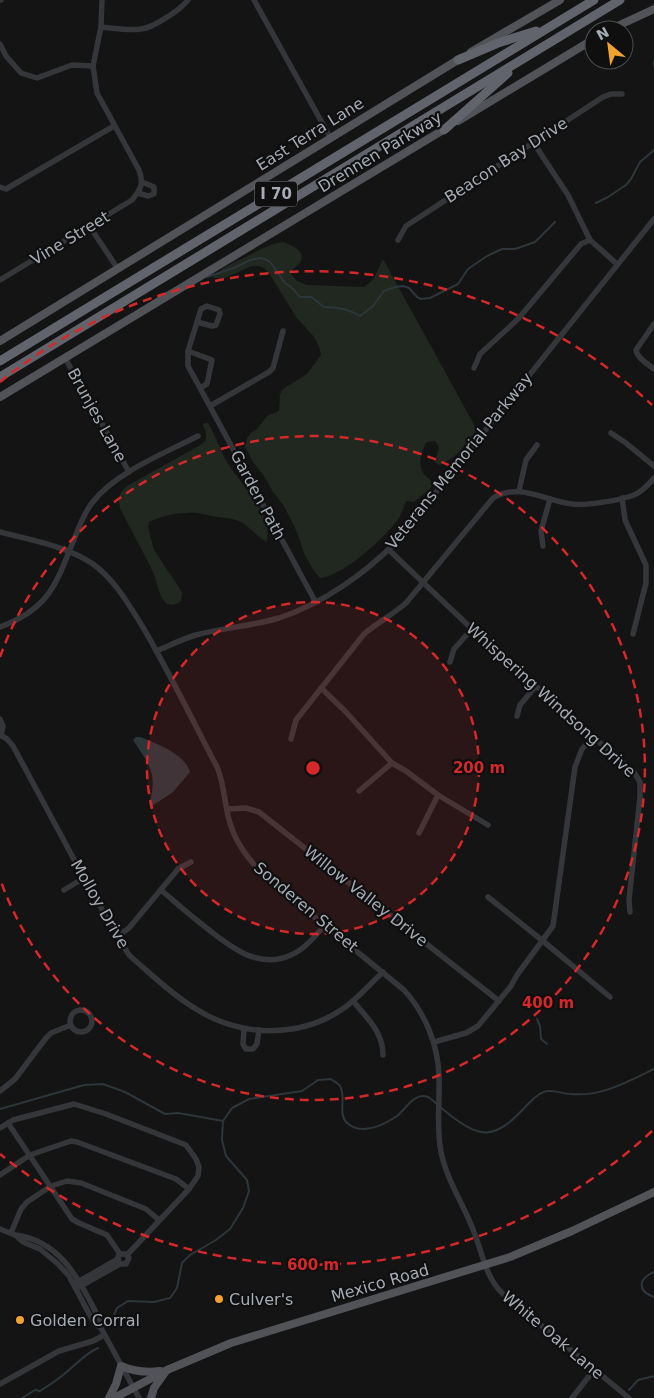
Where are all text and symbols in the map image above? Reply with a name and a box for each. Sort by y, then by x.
north arrow [584,20,634,70]
text: N [594,24,612,43]
street label: East Terra Lane [253,93,367,175]
street label: Drennen Parkway [315,108,445,196]
street label: Beacon Bay Drive [441,113,571,207]
road number: I 70 [255,182,297,206]
street label: Vine Street [27,207,113,269]
street label: Brunjes Lane [63,365,131,465]
street label: Veterans Memorial Parkway [382,369,536,553]
street label: Garden Path [226,447,290,543]
street label: Whispering Windsong Drive [462,619,640,781]
centre of rings [304,759,322,777]
text: 200 m [453,759,505,777]
street label: Willow Valley Drive [300,842,432,950]
street label: Molloy Drive [67,856,133,952]
street label: Sonderen Street [250,858,362,956]
text: 400 m [522,994,574,1012]
text: 600 m [287,1256,339,1274]
street label: Mexico Road [329,1260,431,1306]
street label: White Oak Lane [498,1287,608,1383]
place label: Culver's [229,1290,293,1309]
marker: Culver's [213,1293,225,1305]
place label: Golden Corral [30,1311,140,1330]
marker: Golden Corral [14,1314,26,1326]

